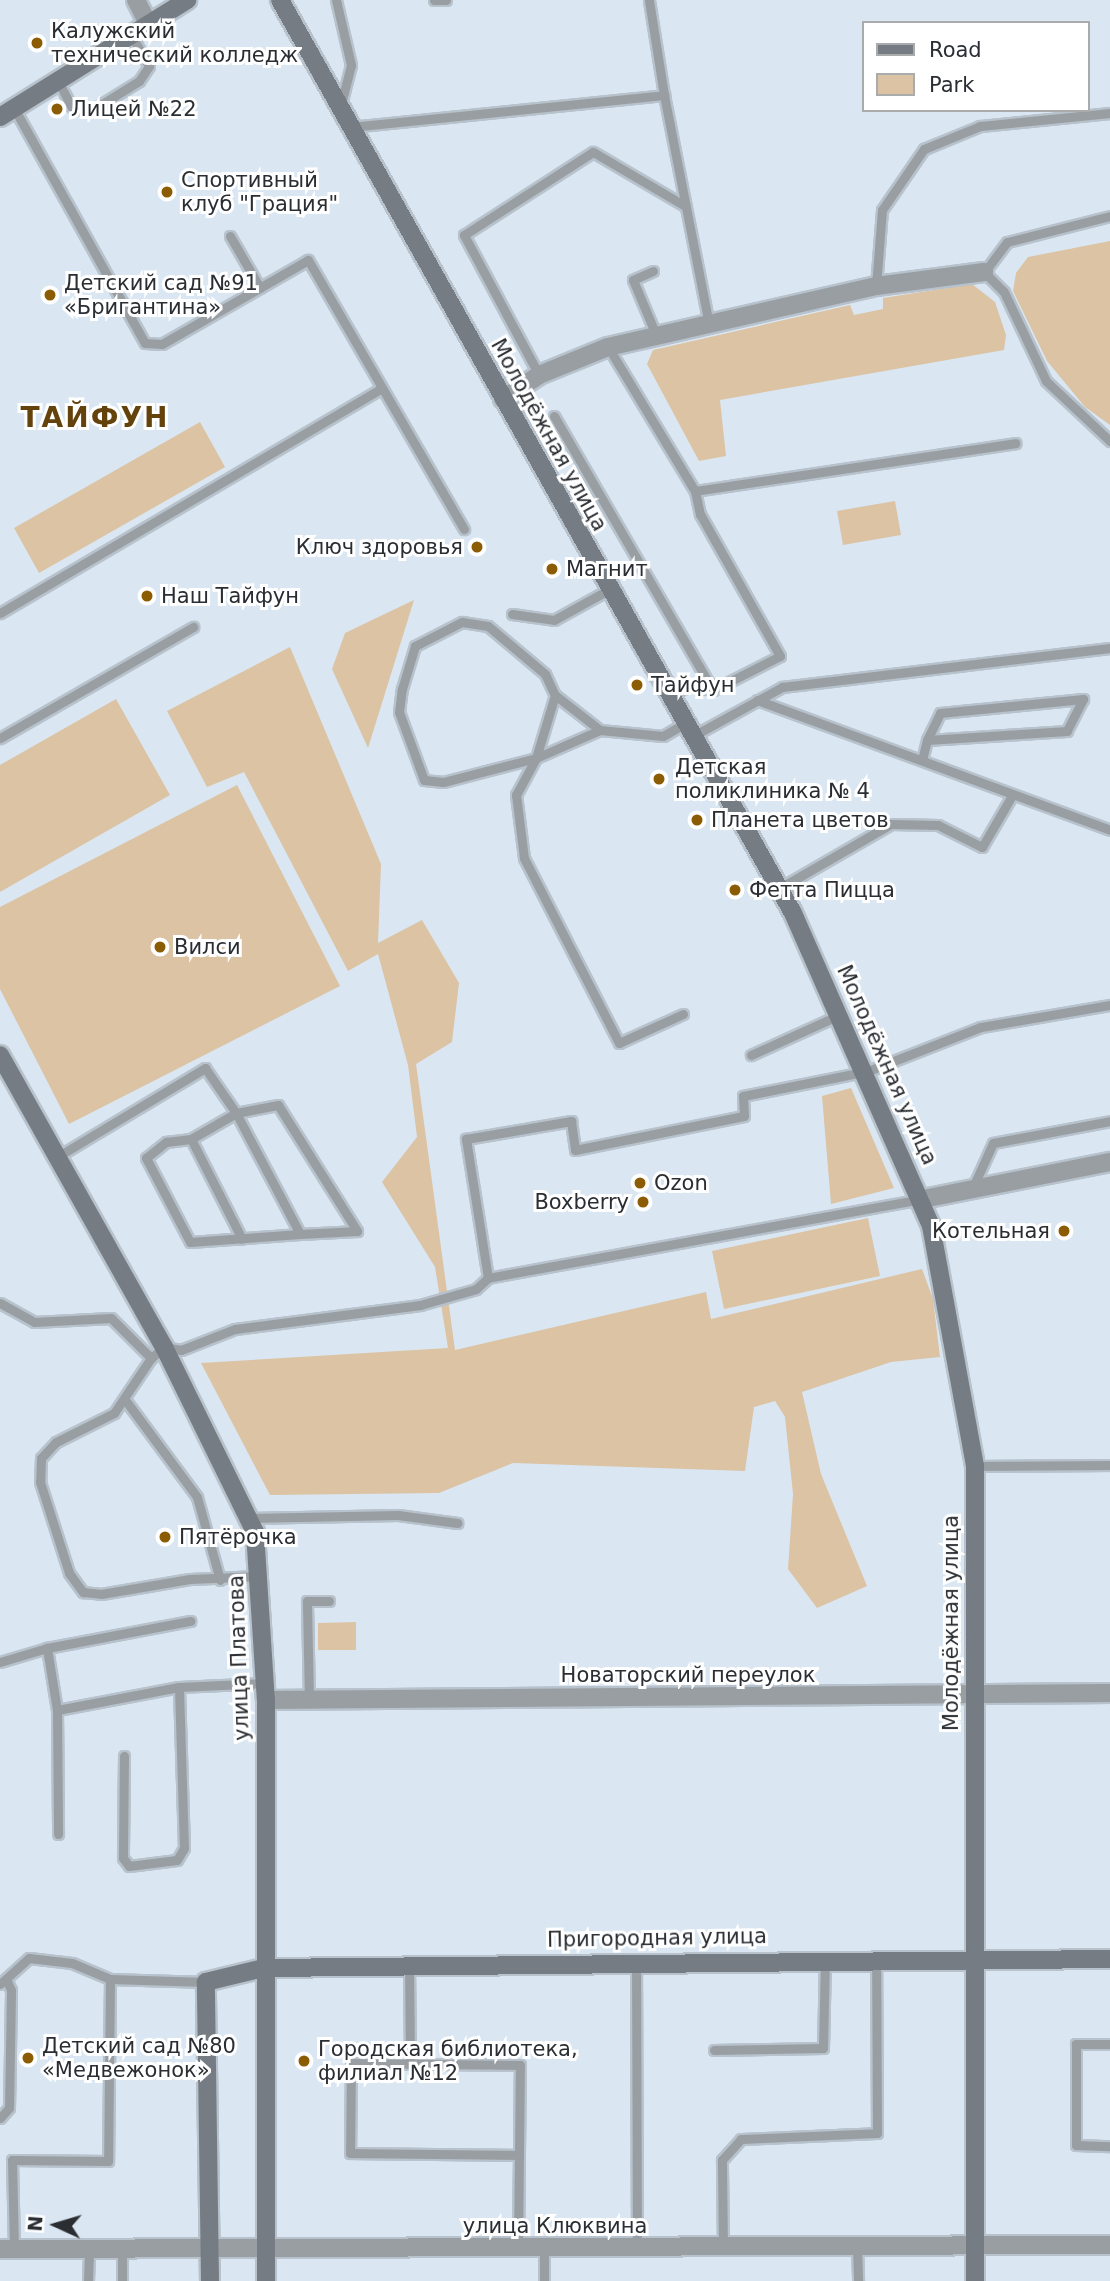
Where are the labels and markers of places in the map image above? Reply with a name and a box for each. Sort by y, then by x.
place label: Калужский технический колледж [51,18,298,68]
marker: Калужский технический колледж [29,35,45,51]
place label: Лицей №22 [71,96,197,122]
marker: Лицей №22 [49,101,65,117]
place label: Спортивный клуб "Грация" [181,167,338,217]
marker: Спортивный клуб "Грация" [159,184,175,200]
place label: Детский сад №91 «Бригантина» [64,270,258,320]
marker: Детский сад №91 «Бригантина» [42,287,58,303]
place label: Ключ здоровья [296,534,463,560]
marker: Ключ здоровья [469,539,485,555]
place label: Магнит [566,556,648,582]
marker: Магнит [544,561,560,577]
place label: Наш Тайфун [161,583,299,609]
marker: Наш Тайфун [139,588,155,604]
place label: Тайфун [651,672,734,698]
marker: Тайфун [629,677,645,693]
place label: Детская поликлиника № 4 [675,754,870,804]
marker: Детская поликлиника № 4 [649,769,669,789]
place label: Планета цветов [711,807,889,833]
marker: Планета цветов [689,812,705,828]
place label: Фетта Пицца [749,877,895,903]
marker: Фетта Пицца [727,882,743,898]
place label: Вилси [174,934,241,960]
marker: Вилси [152,939,168,955]
place label: Ozon [654,1170,708,1196]
marker: Ozon [632,1175,648,1191]
place label: Boxberry [534,1189,629,1215]
marker: Boxberry [635,1194,651,1210]
place label: Котельная [932,1218,1050,1244]
marker: Котельная [1056,1223,1072,1239]
place label: Пятёрочка [179,1524,297,1550]
marker: Пятёрочка [157,1529,173,1545]
place label: Детский сад №80 «Медвежонок» [42,2033,236,2083]
place label: Городская библиотека, филиал №12 [318,2036,578,2086]
marker: Детский сад №80 «Медвежонок» [20,2050,36,2066]
marker: Городская библиотека, филиал №12 [296,2053,312,2069]

